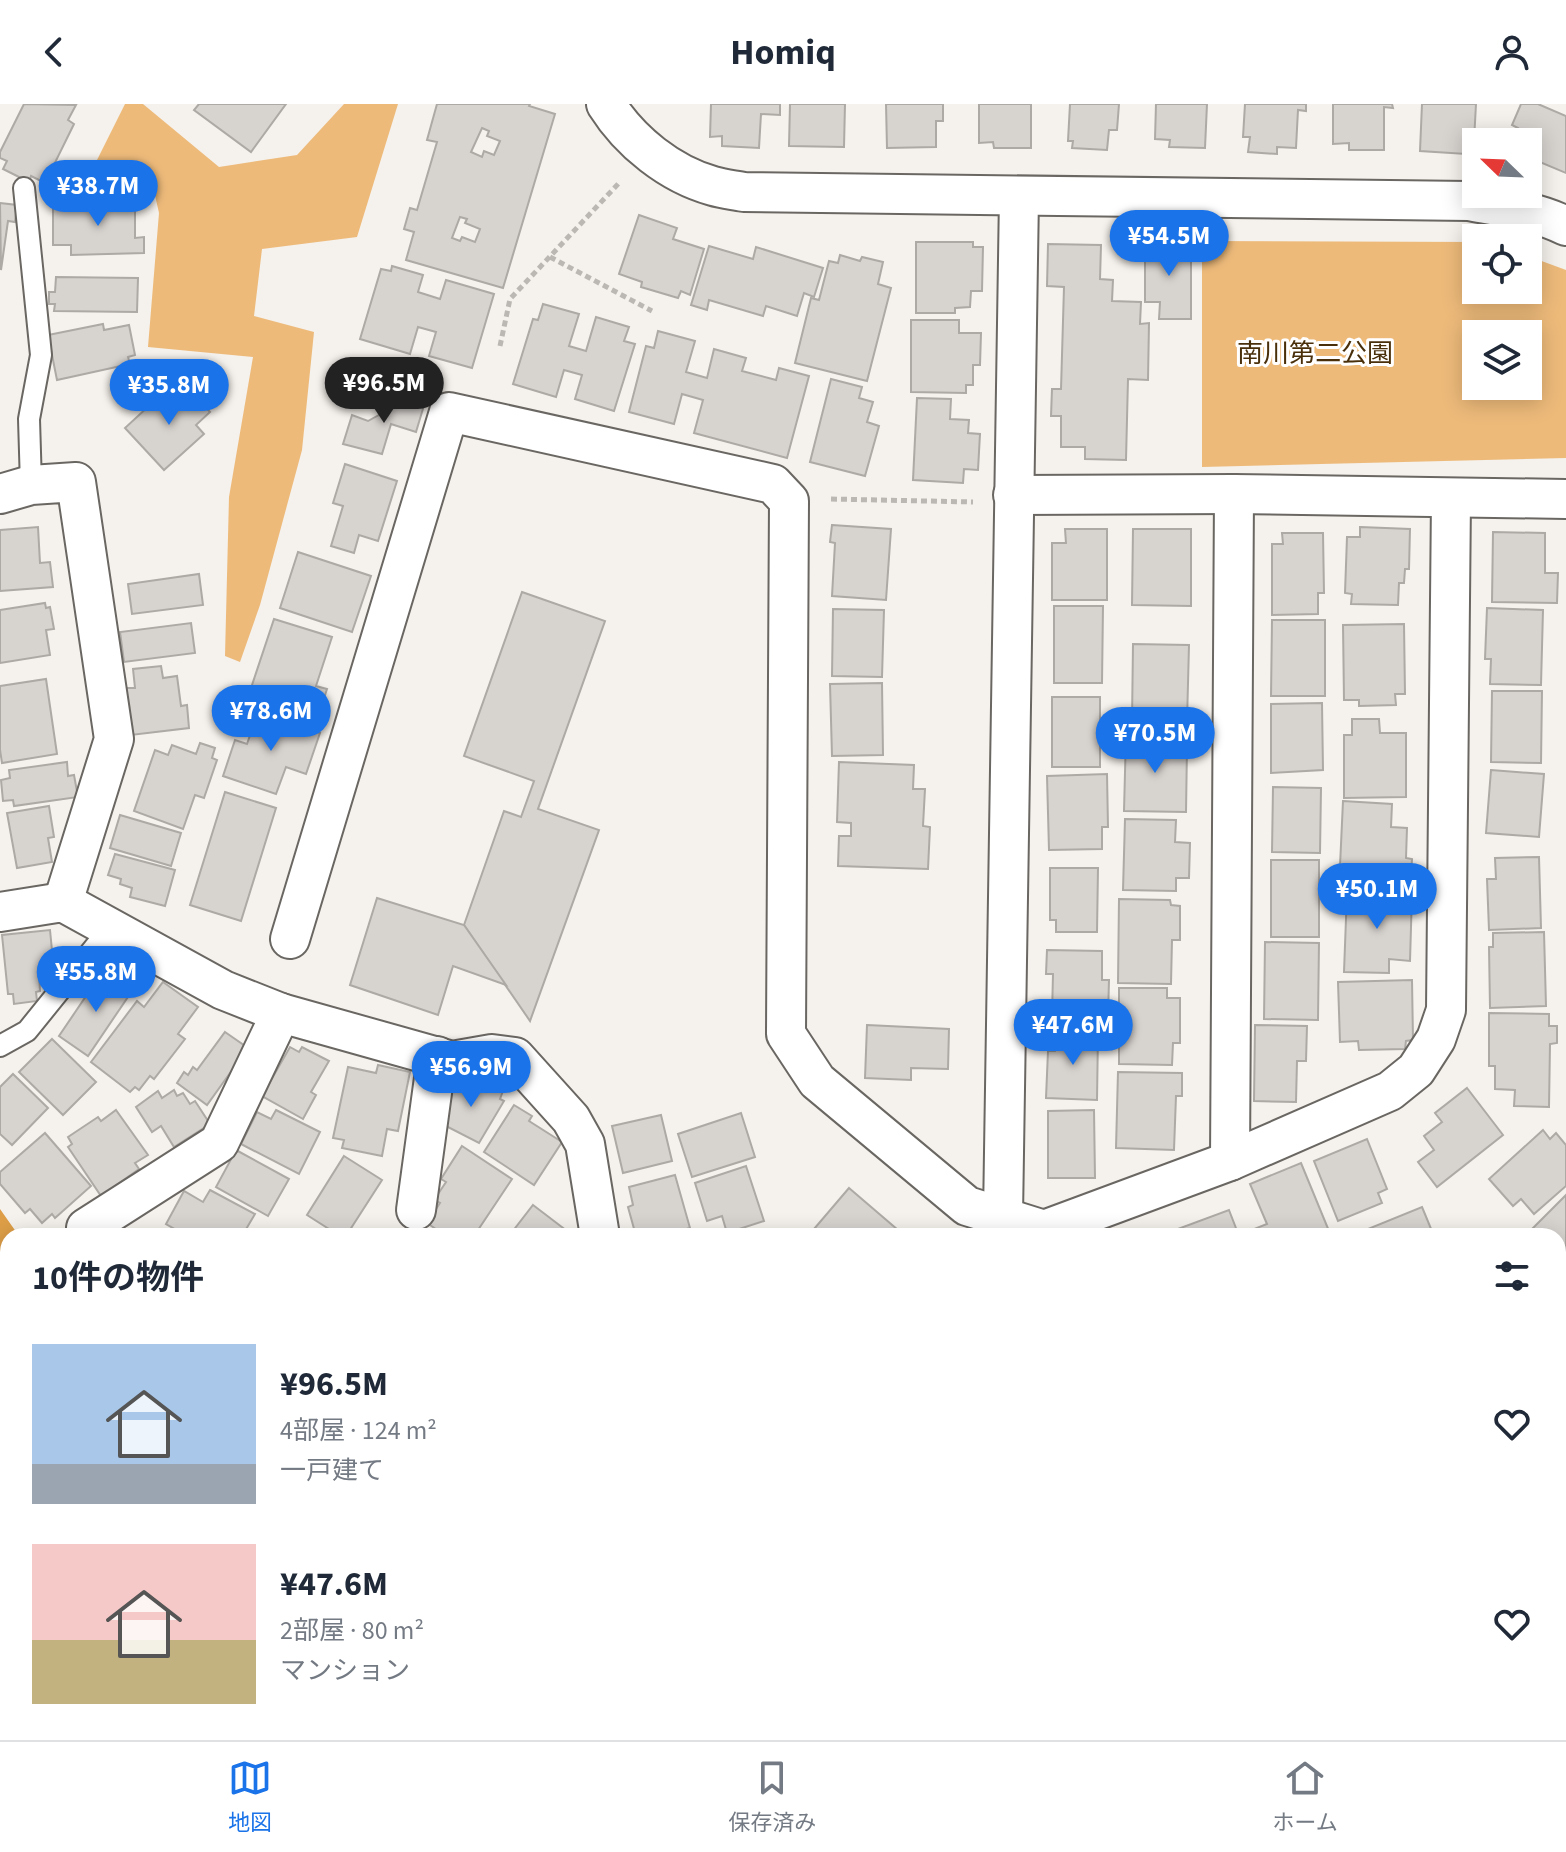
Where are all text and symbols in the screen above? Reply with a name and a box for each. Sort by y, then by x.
text: Homiq [730,27,836,78]
icon: back [32,30,76,74]
icon: person [1490,30,1534,74]
north arrow [1462,128,1542,208]
map controls [1462,128,1542,400]
pin: ¥38.7M [33,160,163,228]
text: ¥38.7M [57,167,139,204]
pin: ¥54.5M [1104,210,1234,278]
text: ¥54.5M [1128,217,1210,254]
button: locate [1462,224,1542,304]
button: layers [1462,320,1542,400]
park label: 南川第二公園 [1237,335,1393,372]
pin: ¥96.5M [319,357,449,425]
pin: ¥35.8M [104,359,234,427]
text: ¥96.5M [343,364,425,401]
text: ¥35.8M [128,366,210,403]
pin: ¥78.6M [206,685,336,753]
text: ¥78.6M [230,692,312,729]
pin: ¥70.5M [1090,707,1220,775]
text: ¥70.5M [1114,714,1196,751]
pin: ¥50.1M [1312,863,1442,931]
text: ¥50.1M [1336,870,1418,907]
pin: ¥55.8M [31,946,161,1014]
text: ¥55.8M [55,953,137,990]
pin: ¥47.6M [1008,999,1138,1067]
text: ¥47.6M [1032,1006,1114,1043]
pin: ¥56.9M [406,1041,536,1109]
text: ¥56.9M [430,1048,512,1085]
text: 10件の物件 [32,1254,204,1303]
icon: filters [1490,1254,1534,1298]
text: ¥96.5M [280,1360,388,1409]
icon: home [96,1376,192,1472]
icon: heart [1490,1402,1534,1446]
text: 4部屋 · 124 m² [280,1412,437,1449]
text: 一戸建て [280,1452,384,1489]
text: ¥47.6M [280,1560,388,1609]
icon: home [96,1576,192,1672]
icon: heart [1490,1602,1534,1646]
text: 2部屋 · 80 m² [280,1612,424,1649]
text: マンション [280,1652,410,1689]
tab: 地図 [228,1756,272,1839]
tab: 保存済み [728,1756,816,1839]
tab: ホーム [1273,1756,1338,1839]

